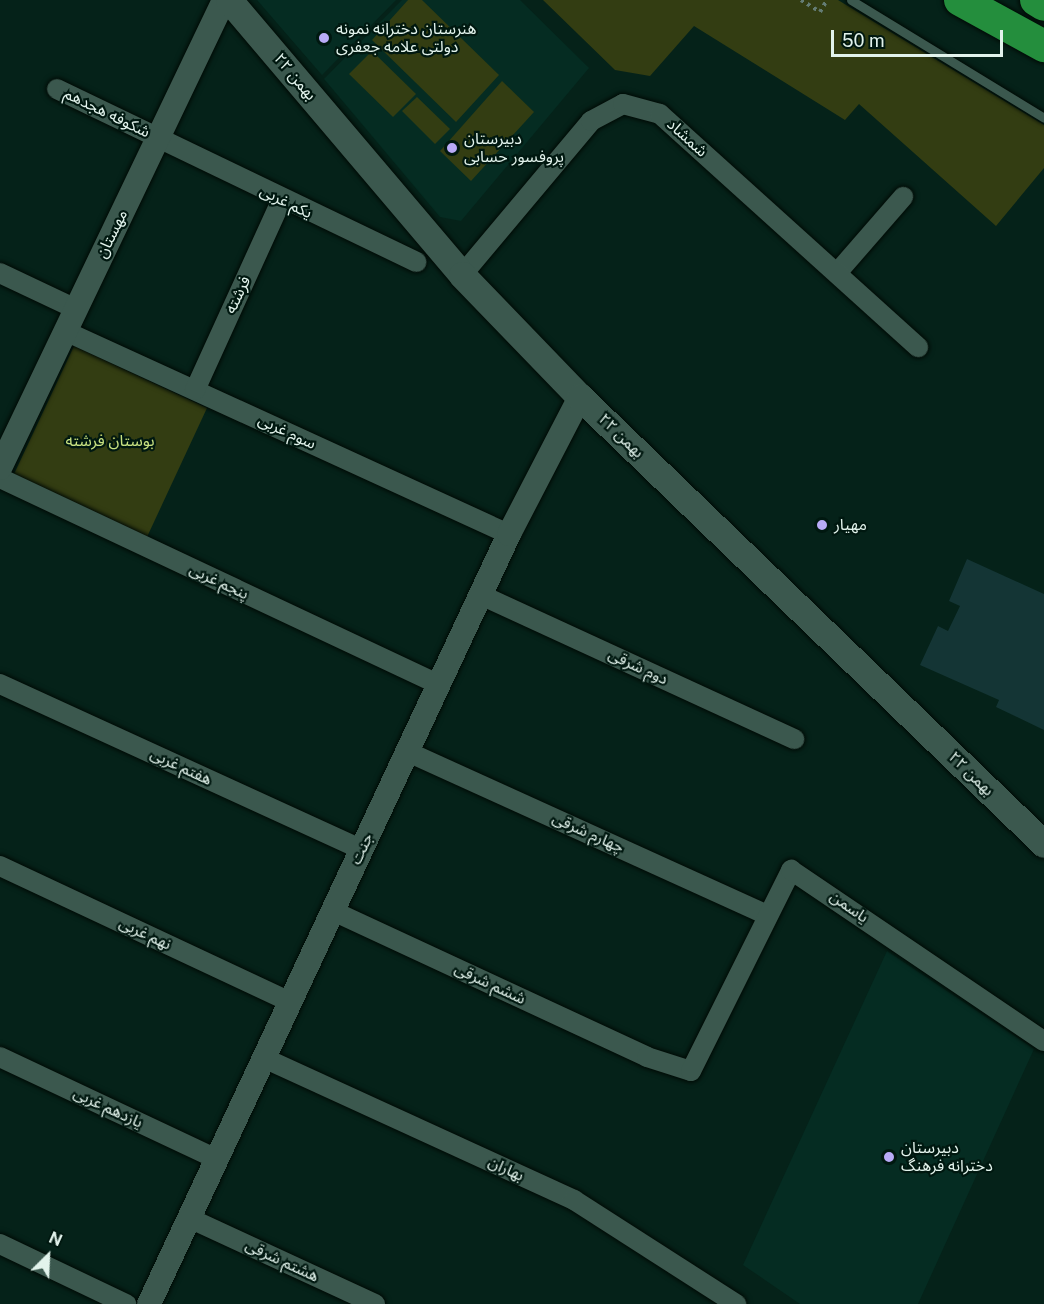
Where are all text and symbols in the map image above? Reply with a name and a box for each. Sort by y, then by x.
scale bar [834,18,1006,56]
place label: هنرستان دخترانه نمونه دولتی علامه جعفری [336,19,476,57]
text: 50 m [842,30,885,51]
marker: هنرستان دخترانه نمونه دولتی علامه جعفری [317,31,331,45]
street label: ۲۲ بهمن [270,50,320,104]
street label: شکوفه هجدهم [61,84,153,142]
street label: شمشاد [663,115,711,161]
place label: دبیرستان پروفسور حسابی [464,129,564,167]
marker: دبیرستان پروفسور حسابی [445,141,459,155]
street label: یکم غربی [257,181,315,223]
street label: مهستان [92,207,132,261]
street label: فرشته [221,273,255,317]
street label: سوم غربی [255,410,319,454]
street label: ۲۲ بهمن [594,410,648,462]
park label: بوستان فرشته [65,431,155,451]
place label: مهیار [834,515,867,535]
marker: مهیار [815,518,829,532]
street label: پنجم غربی [186,560,252,604]
street label: دوم شرقی [605,645,671,689]
street label: هفتم غربی [147,744,215,790]
street label: ۲۲ بهمن [944,748,998,800]
street label: چهارم شرقی [549,809,627,857]
street label: جنت [346,830,378,868]
street label: یاسمن [826,887,872,927]
street label: نهم غربی [116,914,174,954]
street label: ششم شرقی [451,959,529,1009]
street label: یازدهم غربی [70,1084,146,1132]
place label: دبیرستان دخترانه فرهنگ [901,1138,993,1176]
marker: دبیرستان دخترانه فرهنگ [882,1150,896,1164]
street label: بهاران [485,1152,527,1186]
north arrow [18,1226,78,1286]
text: N [46,1228,65,1250]
street label: هشتم شرقی [242,1236,322,1286]

